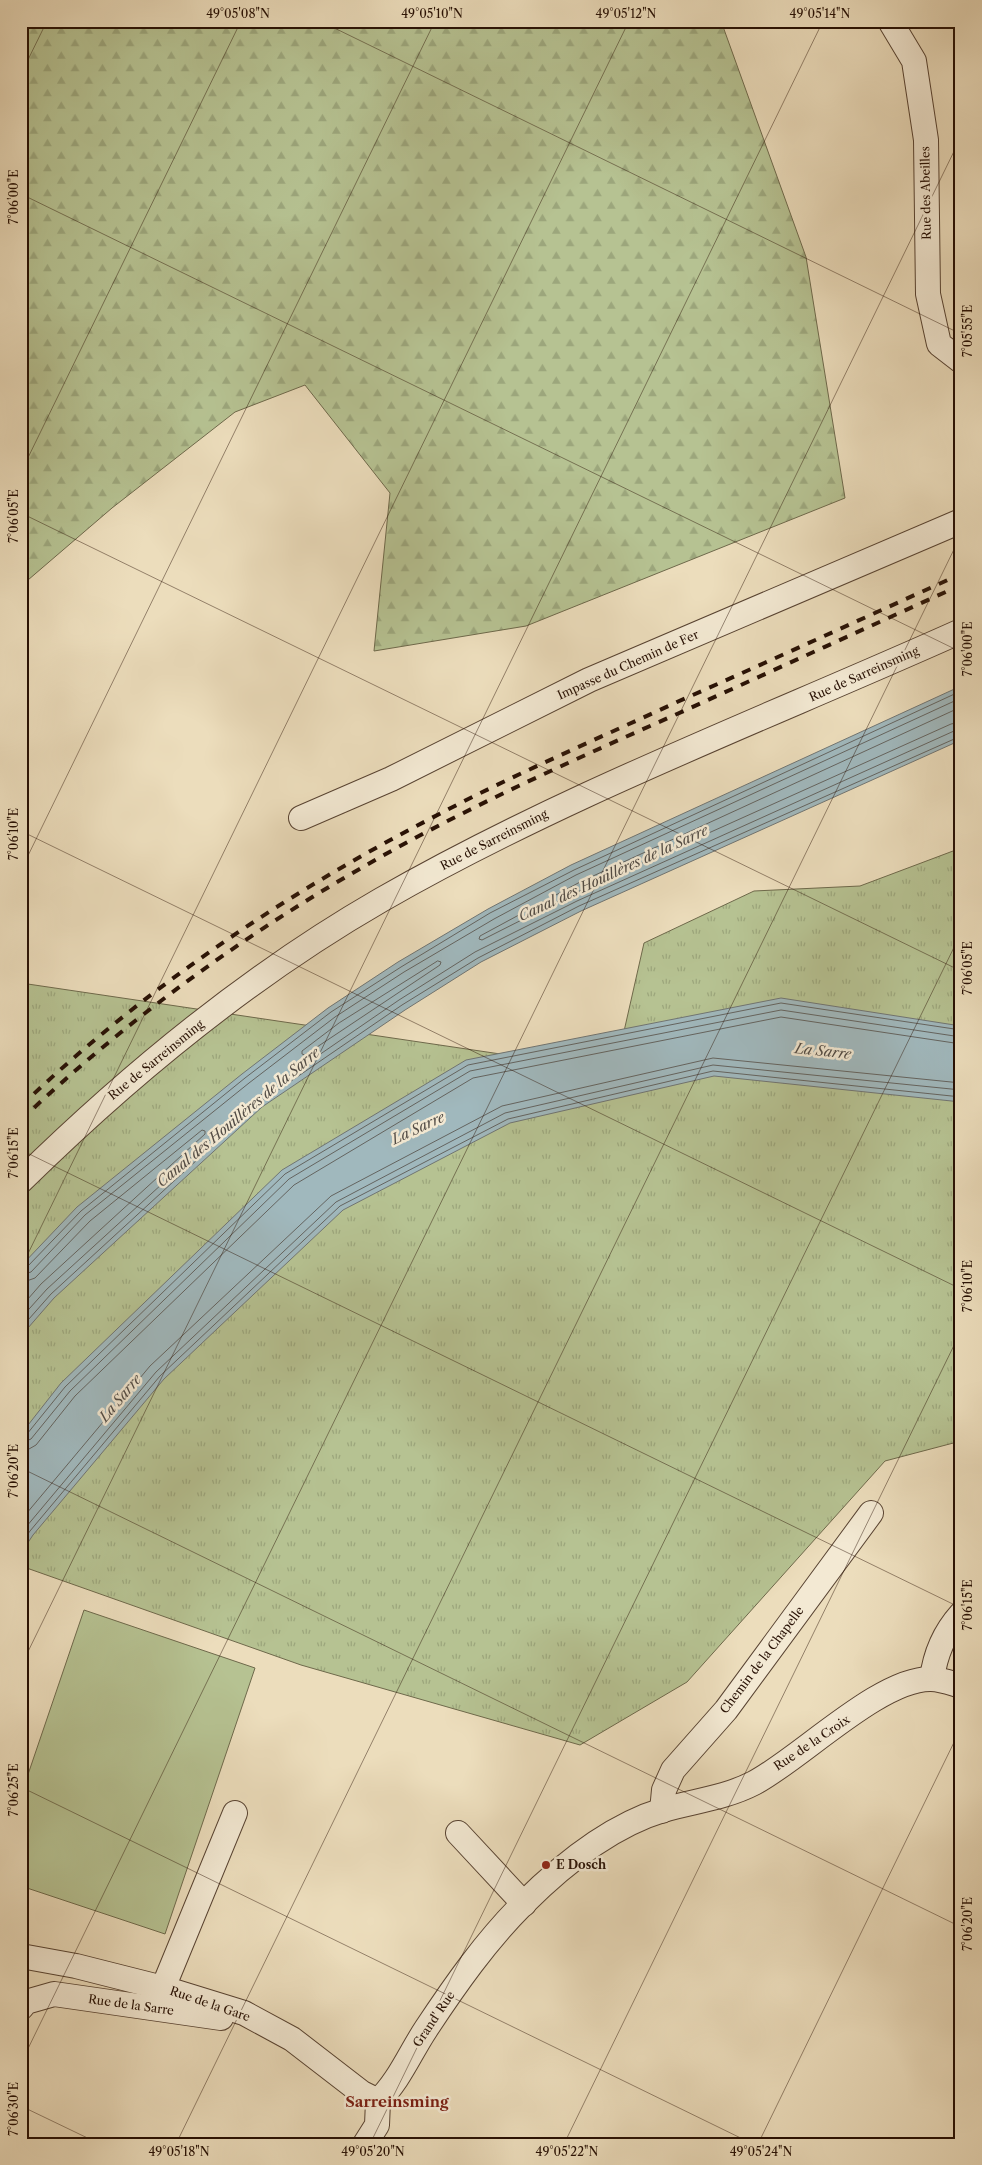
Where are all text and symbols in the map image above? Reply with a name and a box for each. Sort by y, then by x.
text: 49°05'08"N [206,6,270,21]
text: 49°05'10"N [401,6,463,21]
text: 49°05'12"N [596,6,657,21]
text: 49°05'14"N [790,6,851,21]
street label: Rue des Abeilles [917,146,934,240]
text: 7°06'00"E [6,170,21,224]
text: 7°05'55"E [960,305,975,357]
text: 7°06'05"E [6,489,21,543]
text: 7°06'00"E [960,622,975,676]
street label: Impasse du Chemin de Fer [555,627,701,703]
street label: Rue de Sarreinsming [807,642,922,704]
street label: Rue de Sarreinsming [438,806,551,873]
text: 7°06'10"E [6,808,21,860]
water label: Canal des Houillères de la Sarre [515,821,712,925]
text: 7°06'05"E [960,941,975,995]
street label: Rue de Sarreinsming [105,1016,207,1103]
water label: La Sarre [793,1039,853,1063]
water label: Canal des Houillères de la Sarre [153,1043,324,1190]
water label: La Sarre [388,1107,449,1149]
text: 7°06'15"E [6,1127,21,1179]
text: 7°06'10"E [960,1260,975,1312]
water label: La Sarre [94,1370,146,1426]
text: 7°06'20"E [6,1444,21,1498]
text: 7°06'15"E [960,1579,975,1631]
street label: Chemin de la Chapelle [716,1603,807,1716]
street label: Rue de la Croix [771,1712,853,1774]
text: 7°06'25"E [6,1763,21,1817]
place label: E Dosch [556,1857,607,1872]
marker: E Dosch [540,1859,552,1871]
text: 7°06'20"E [960,1897,975,1951]
street label: Rue de la Gare [168,1983,253,2024]
street label: Grand' Rue [409,1988,458,2050]
street label: Rue de la Sarre [87,1991,175,2018]
text: 7°06'30"E [6,2082,21,2136]
district label: Sarreinsming [345,2092,449,2111]
text: 49°05'18"N [148,2144,210,2159]
text: 49°05'20"N [341,2144,405,2159]
text: 49°05'22"N [536,2144,598,2159]
text: 49°05'24"N [730,2144,792,2159]

